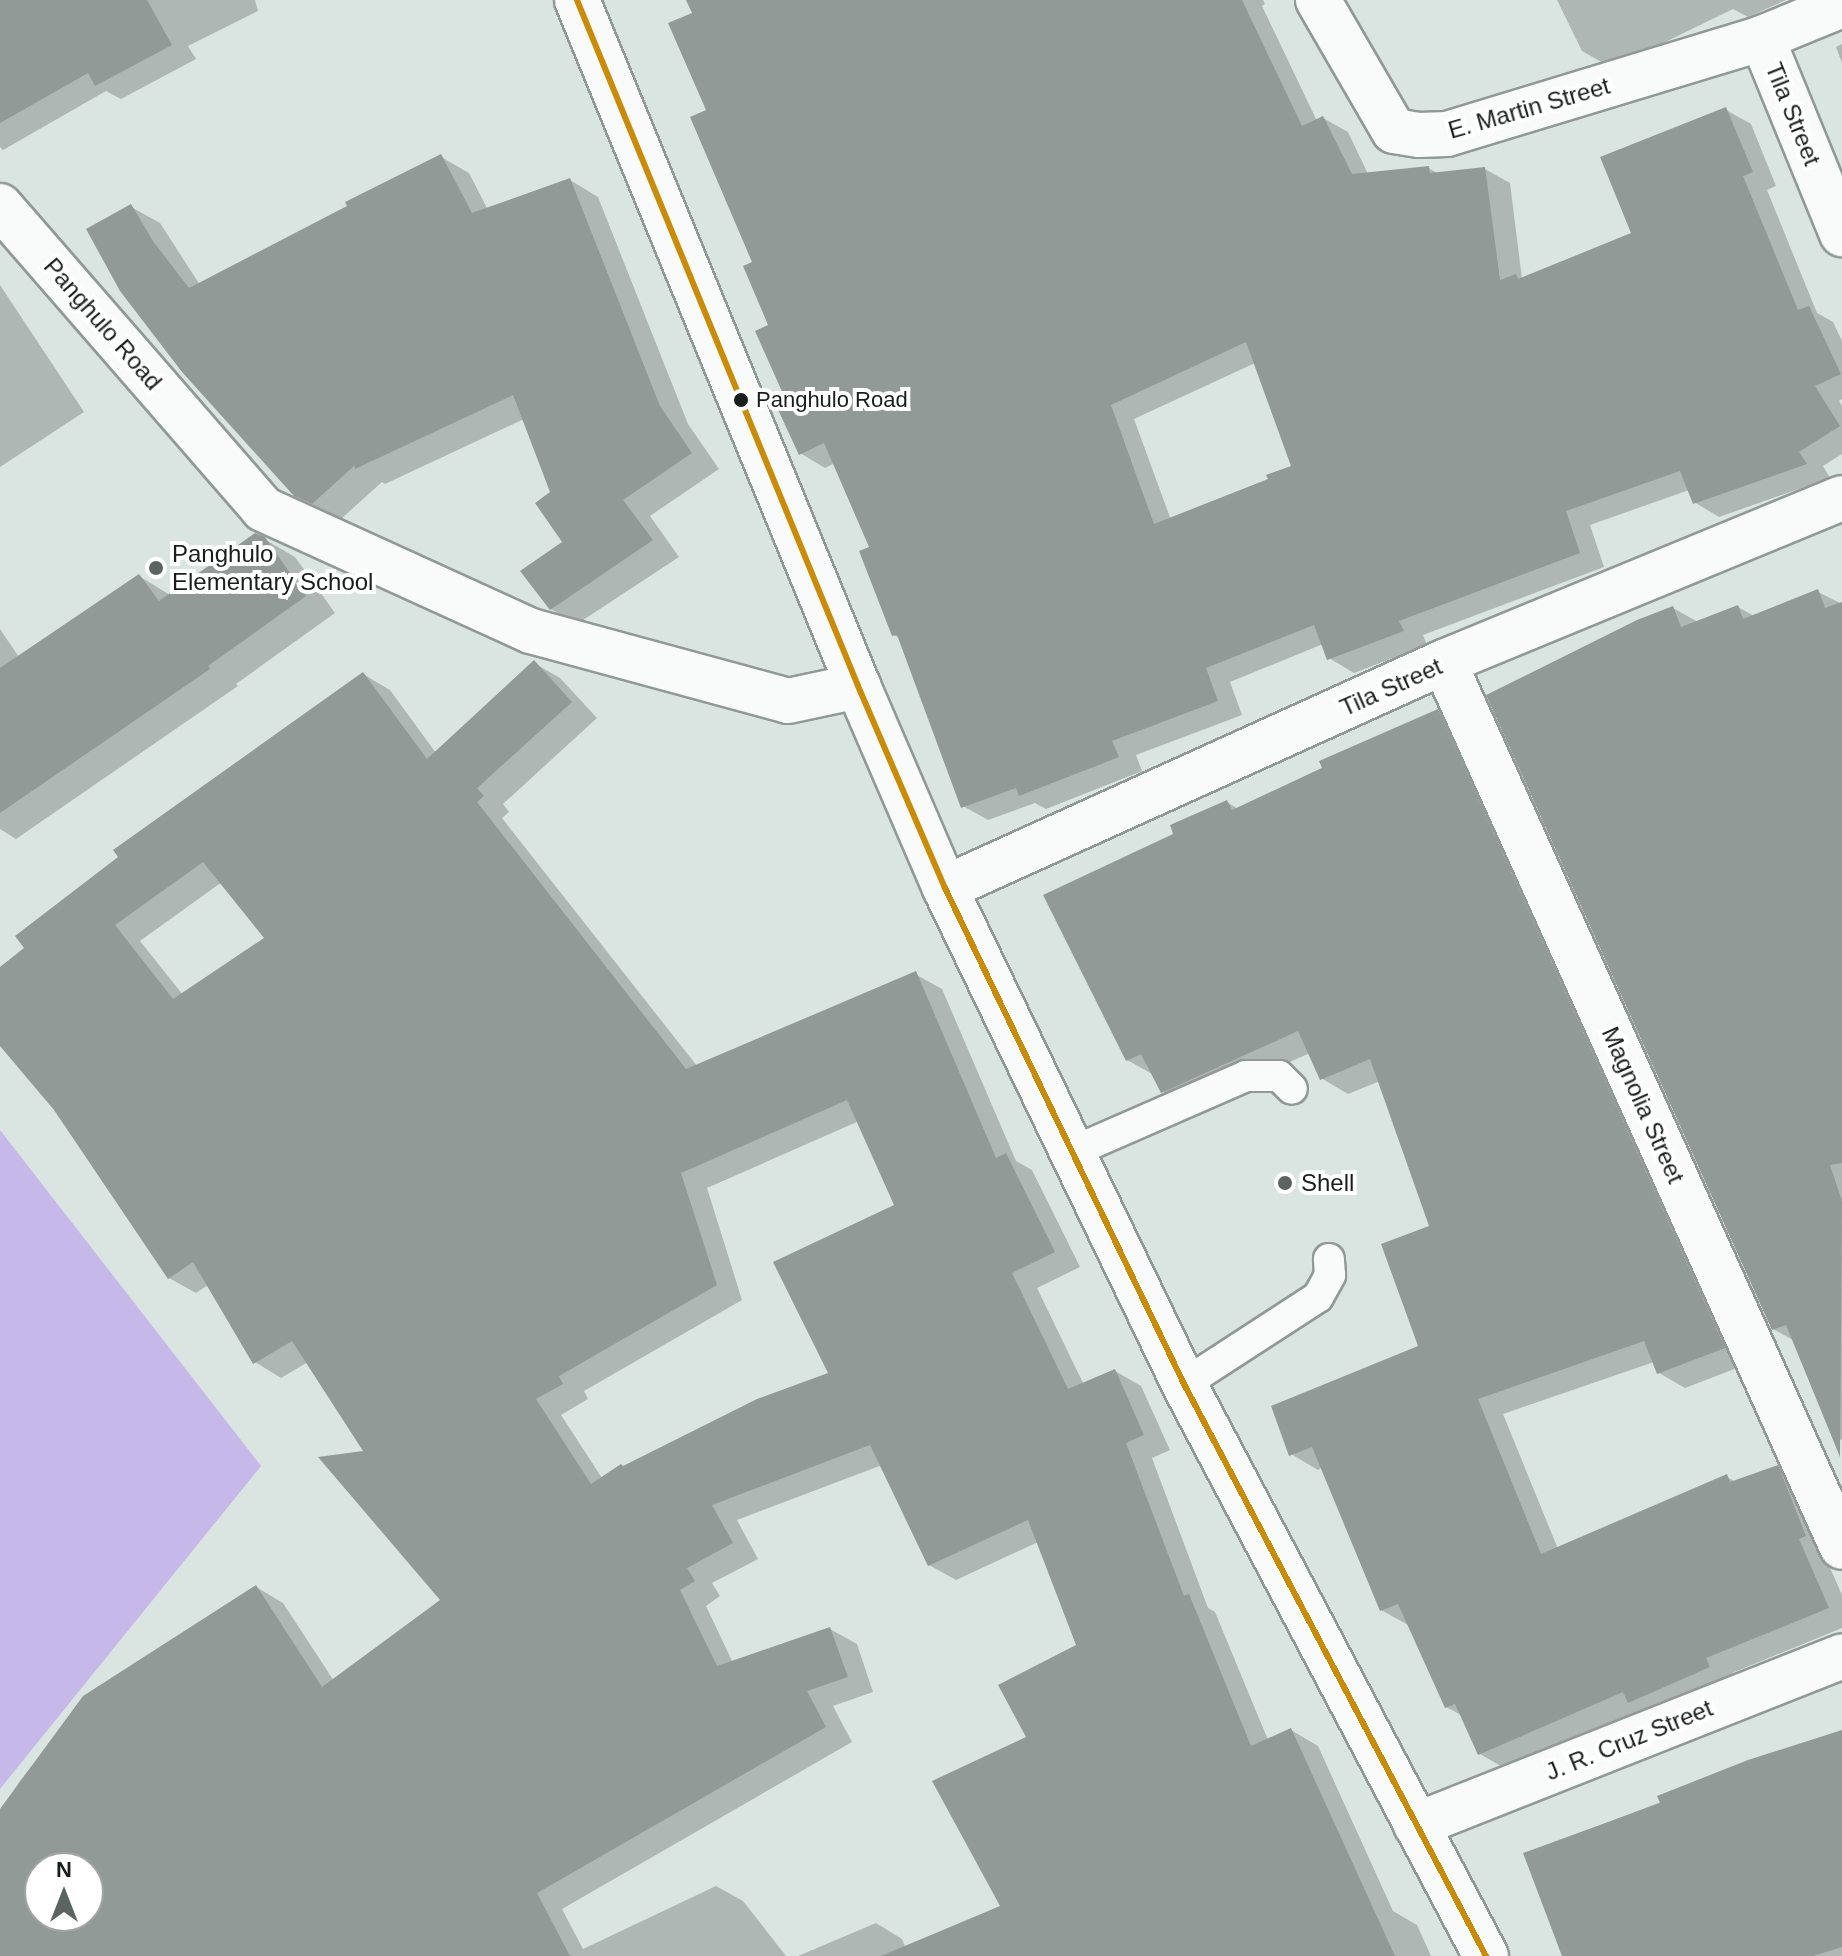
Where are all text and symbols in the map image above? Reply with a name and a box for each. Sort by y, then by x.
street label: Tila Street [1759,58,1827,170]
street label: E. Martin Street [1445,71,1613,145]
street label: Panghulo Road [38,252,168,396]
place label: Panghulo Road [756,387,908,413]
marker: Panghulo Road [733,392,749,408]
place label: Panghulo Elementary School [172,540,373,596]
marker: Panghulo Elementary School [147,559,165,577]
street label: Tila Street [1336,652,1446,722]
street label: Magnolia Street [1596,1022,1690,1188]
place label: Shell [1301,1169,1354,1197]
marker: Shell [1276,1174,1294,1192]
street label: J. R. Cruz Street [1541,1693,1717,1787]
north arrow [24,1852,104,1932]
text: N [56,1857,72,1882]

